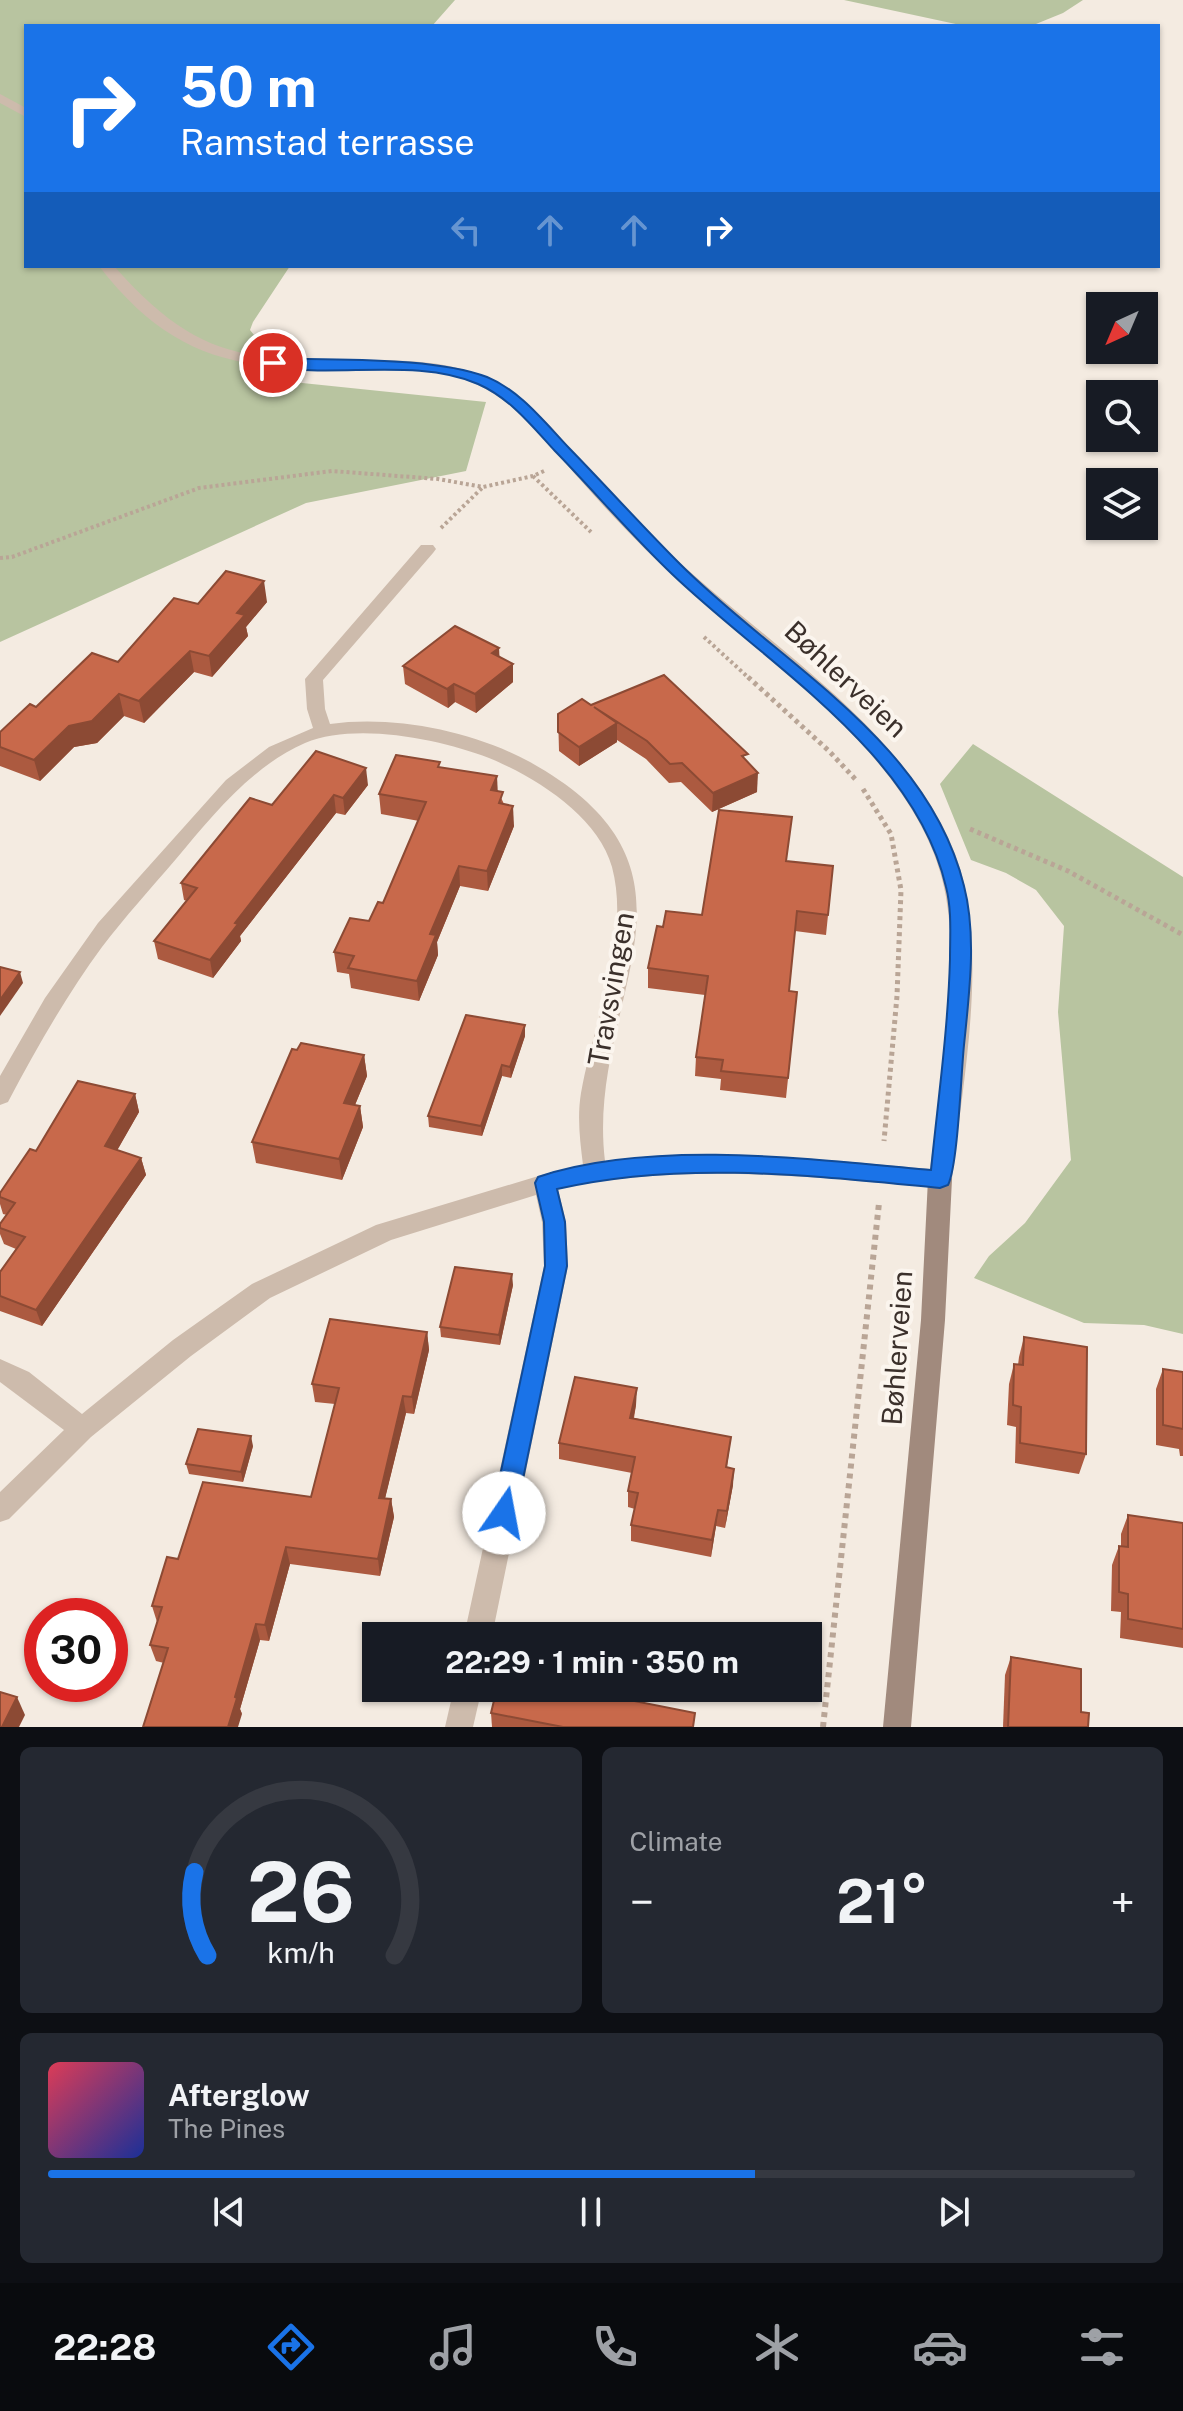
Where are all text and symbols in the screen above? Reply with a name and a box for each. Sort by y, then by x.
text: 50 m [180,54,317,120]
icon: right [48,56,152,160]
text: Ramstad terrasse [180,121,475,163]
icon: left [444,208,488,252]
icon: ahead [528,208,572,252]
icon: ahead [612,208,656,252]
icon: right [696,208,740,252]
north arrow [1086,292,1158,364]
map controls [1086,292,1158,540]
pin [239,329,307,397]
icon: arrive [251,341,295,385]
button: search [1086,380,1158,452]
button: layers [1086,468,1158,540]
street label: Bøhlerveien [778,614,914,744]
street label: Travsvingen [581,909,640,1068]
street label: Bøhlerveien [875,1269,918,1426]
position arrow [462,1471,546,1555]
speed limit sign: 30 [24,1598,128,1702]
text: 22:29 · 1 min · 350 m [445,1644,739,1680]
text: Climate [630,1826,723,1857]
text: 26 [247,1843,355,1941]
text: 21° [836,1866,928,1937]
text: − [630,1876,654,1928]
text: + [1111,1876,1135,1928]
text: km/h [267,1936,334,1969]
text: Afterglow [168,2077,310,2113]
text: The Pines [168,2113,285,2144]
icon: previous [207,2190,251,2234]
icon: pause [569,2190,613,2234]
icon: next [932,2190,976,2234]
icon: directions [263,2319,319,2375]
icon: music [425,2319,481,2375]
icon: phone [587,2319,643,2375]
icon: climate [749,2319,805,2375]
icon: car [912,2319,968,2375]
icon: filters [1074,2319,1130,2375]
text: 22:28 [53,2326,156,2368]

